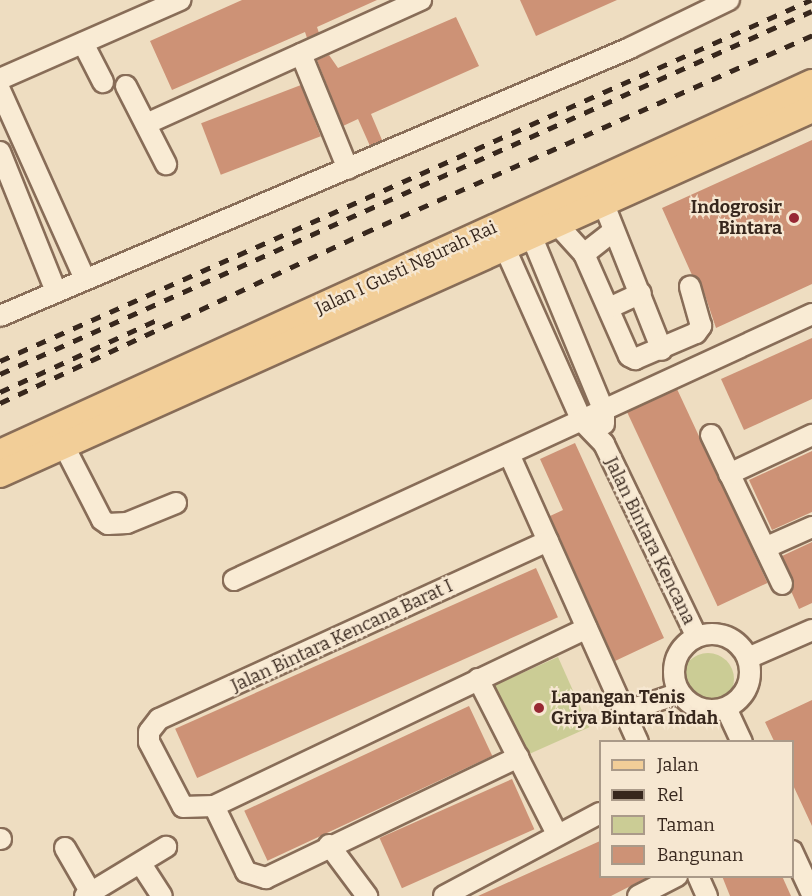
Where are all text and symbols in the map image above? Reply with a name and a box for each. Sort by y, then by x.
place label: Indogrosir Bintara [691,197,782,240]
marker: Indogrosir Bintara [787,211,801,225]
street label: Jalan I Gusti Ngurah Rai [312,217,500,319]
street label: Jalan Bintara Kencana [600,454,700,628]
street label: Jalan Bintara Kencana Barat I [228,575,456,697]
place label: Lapangan Tenis Griya Bintara Indah [551,687,718,730]
marker: Lapangan Tenis Griya Bintara Indah [532,701,546,715]
legend [599,740,794,878]
text: Jalan [657,754,699,776]
text: Rel [657,784,683,806]
text: Taman [657,814,715,836]
text: Bangunan [657,844,743,866]

